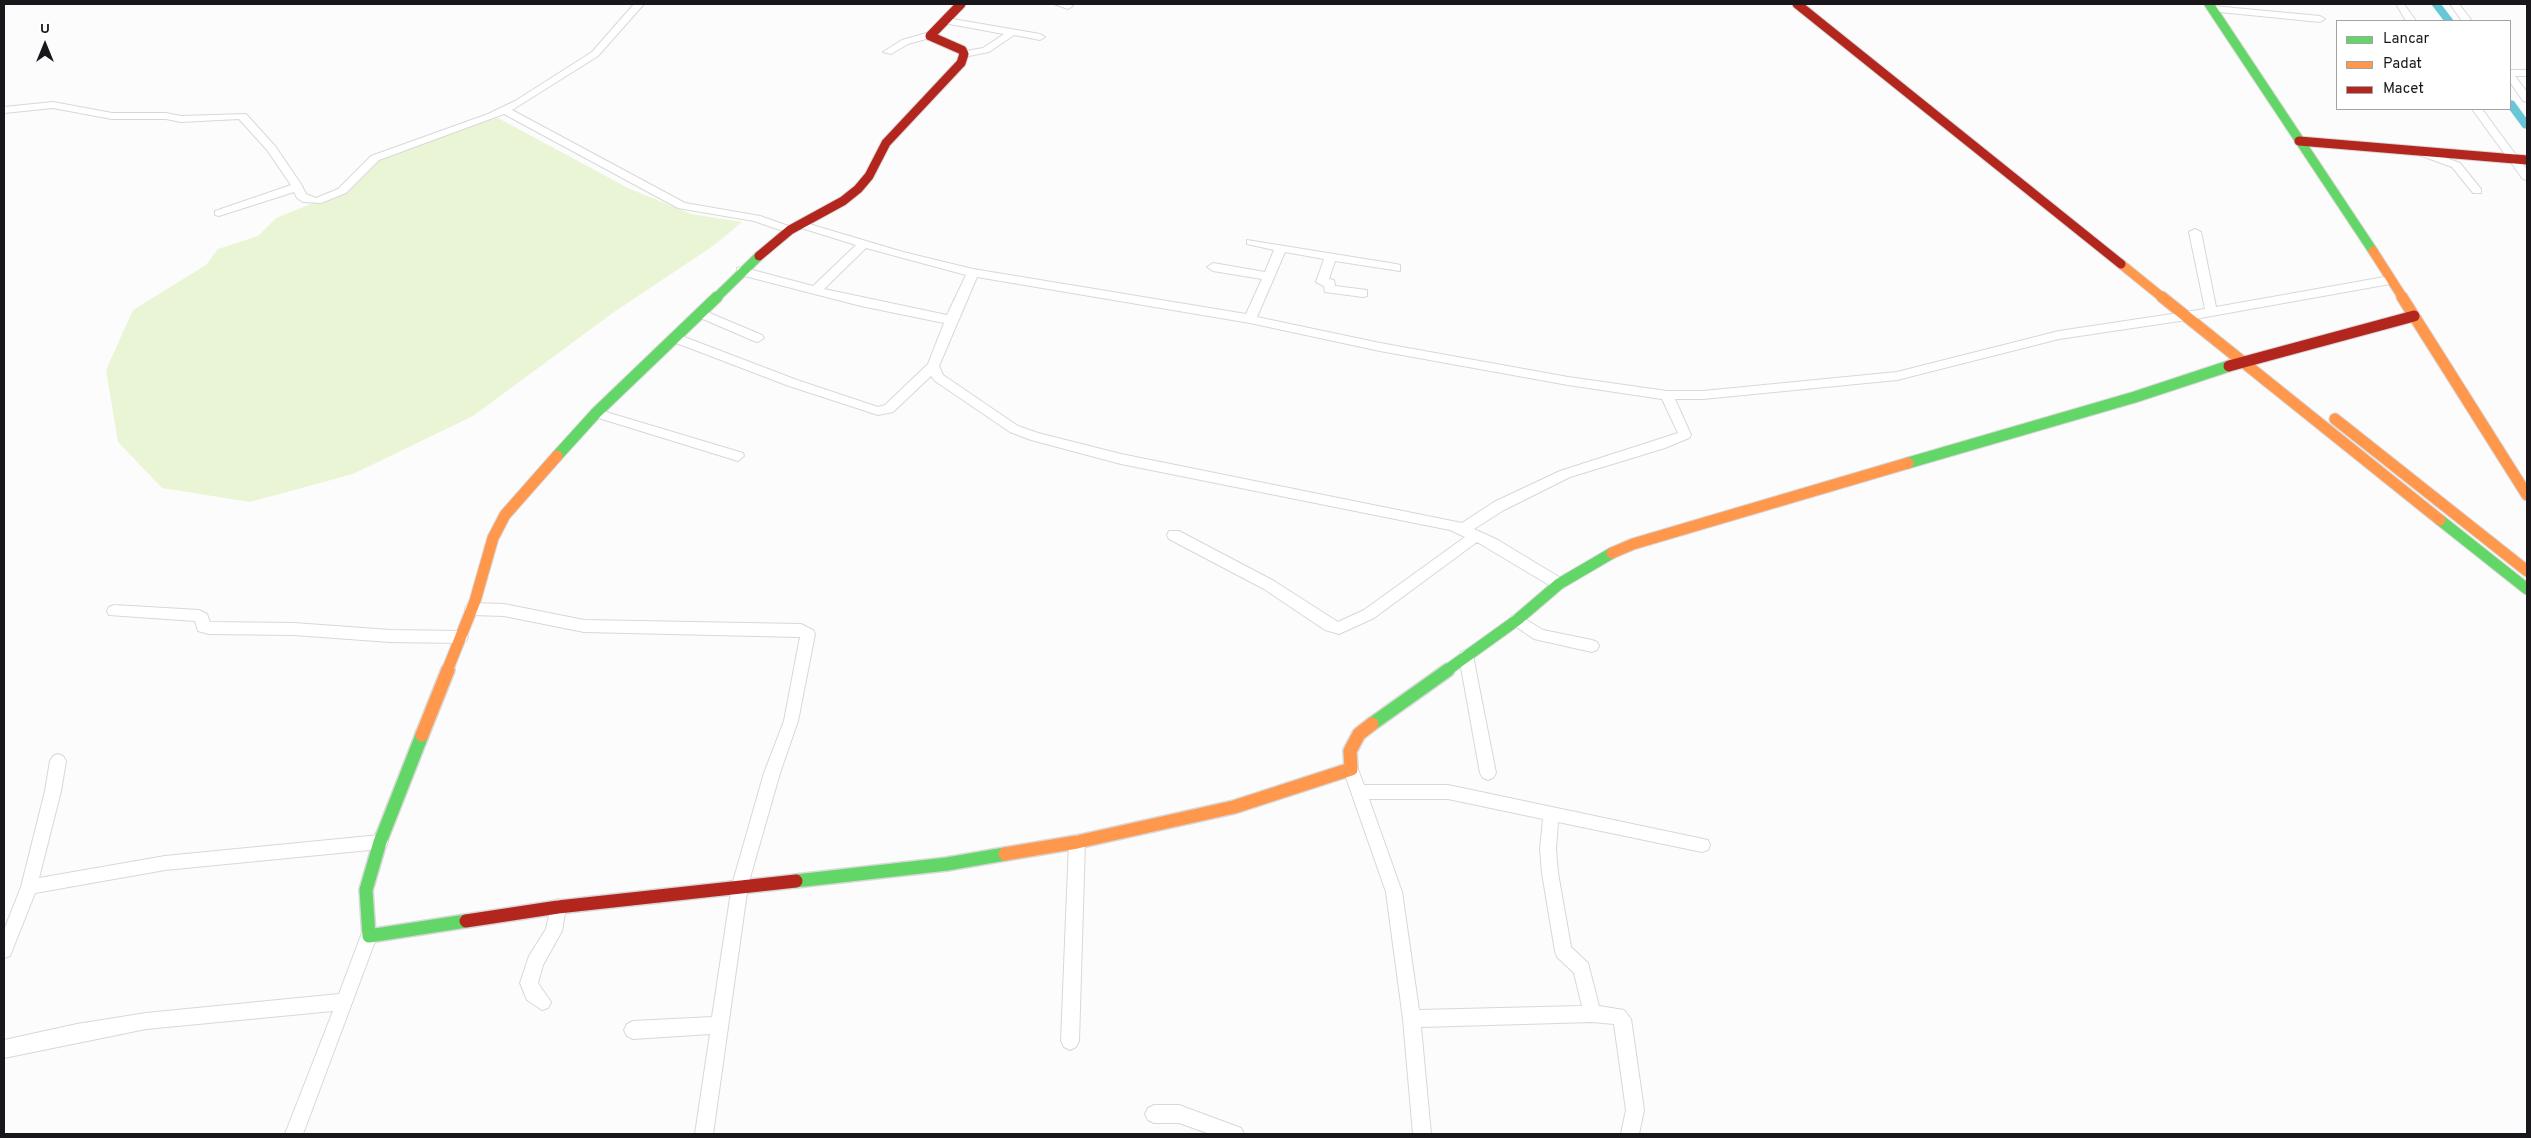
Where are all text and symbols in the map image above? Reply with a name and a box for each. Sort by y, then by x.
north arrow [20,20,70,70]
legend [2336,20,2511,110]
text: U [40,21,50,38]
text: Lancar [2383,30,2429,49]
text: Padat [2383,55,2422,74]
text: Macet [2383,80,2424,99]

